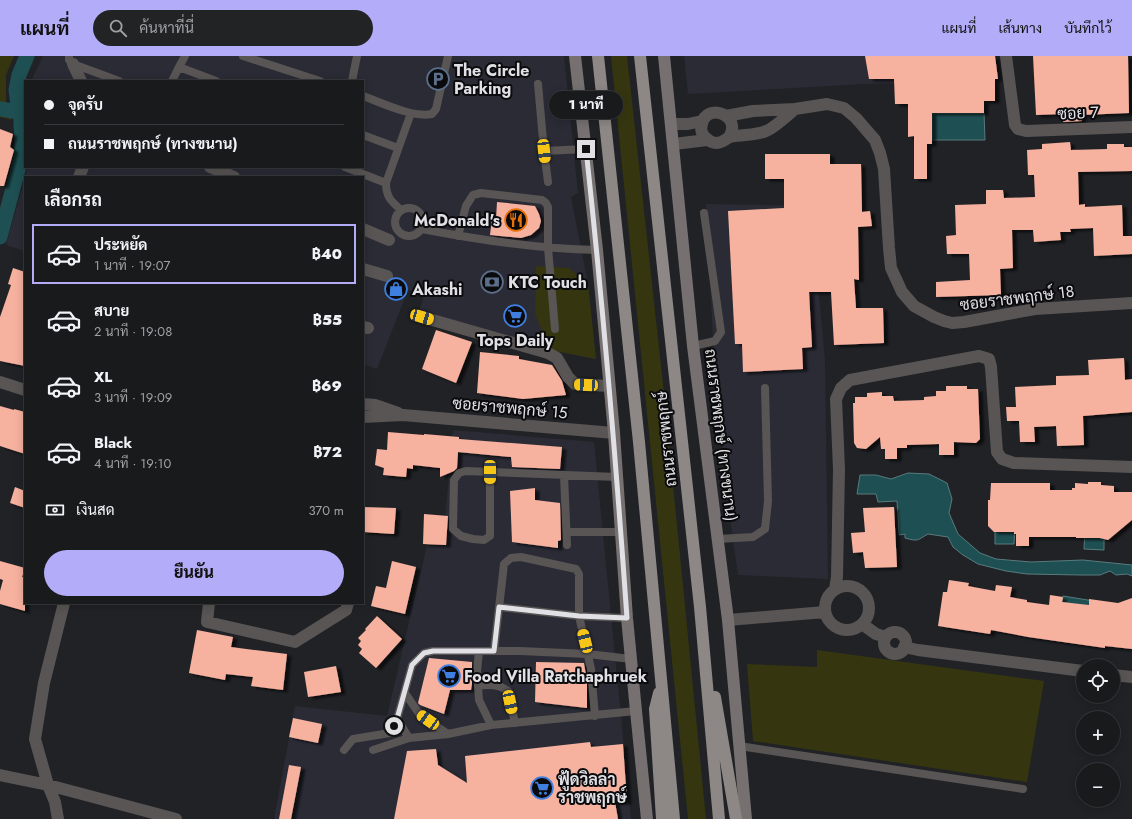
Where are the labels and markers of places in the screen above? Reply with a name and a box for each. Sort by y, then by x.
place label: The Circle Parking [454,59,529,100]
parking icon: The Circle Parking [425,66,451,92]
restaurant icon: McDonald's [503,207,529,233]
place label: McDonald's [414,209,500,232]
bank icon: KTC Touch [479,269,505,295]
place label: KTC Touch [508,271,587,294]
shop icon: Akashi [383,276,409,302]
place label: Akashi [411,278,462,301]
supermarket icon: Tops Daily [502,303,528,329]
place label: Tops Daily [477,329,554,352]
supermarket icon: Food Villa Ratchaphruek [436,663,462,689]
place label: Food Villa Ratchaphruek [464,665,648,688]
place label: ฟู้ดวิลล่า ราชพฤกษ์ [558,768,627,809]
supermarket icon: ฟู้ดวิลล่า ราชพฤกษ์ [529,775,555,801]

